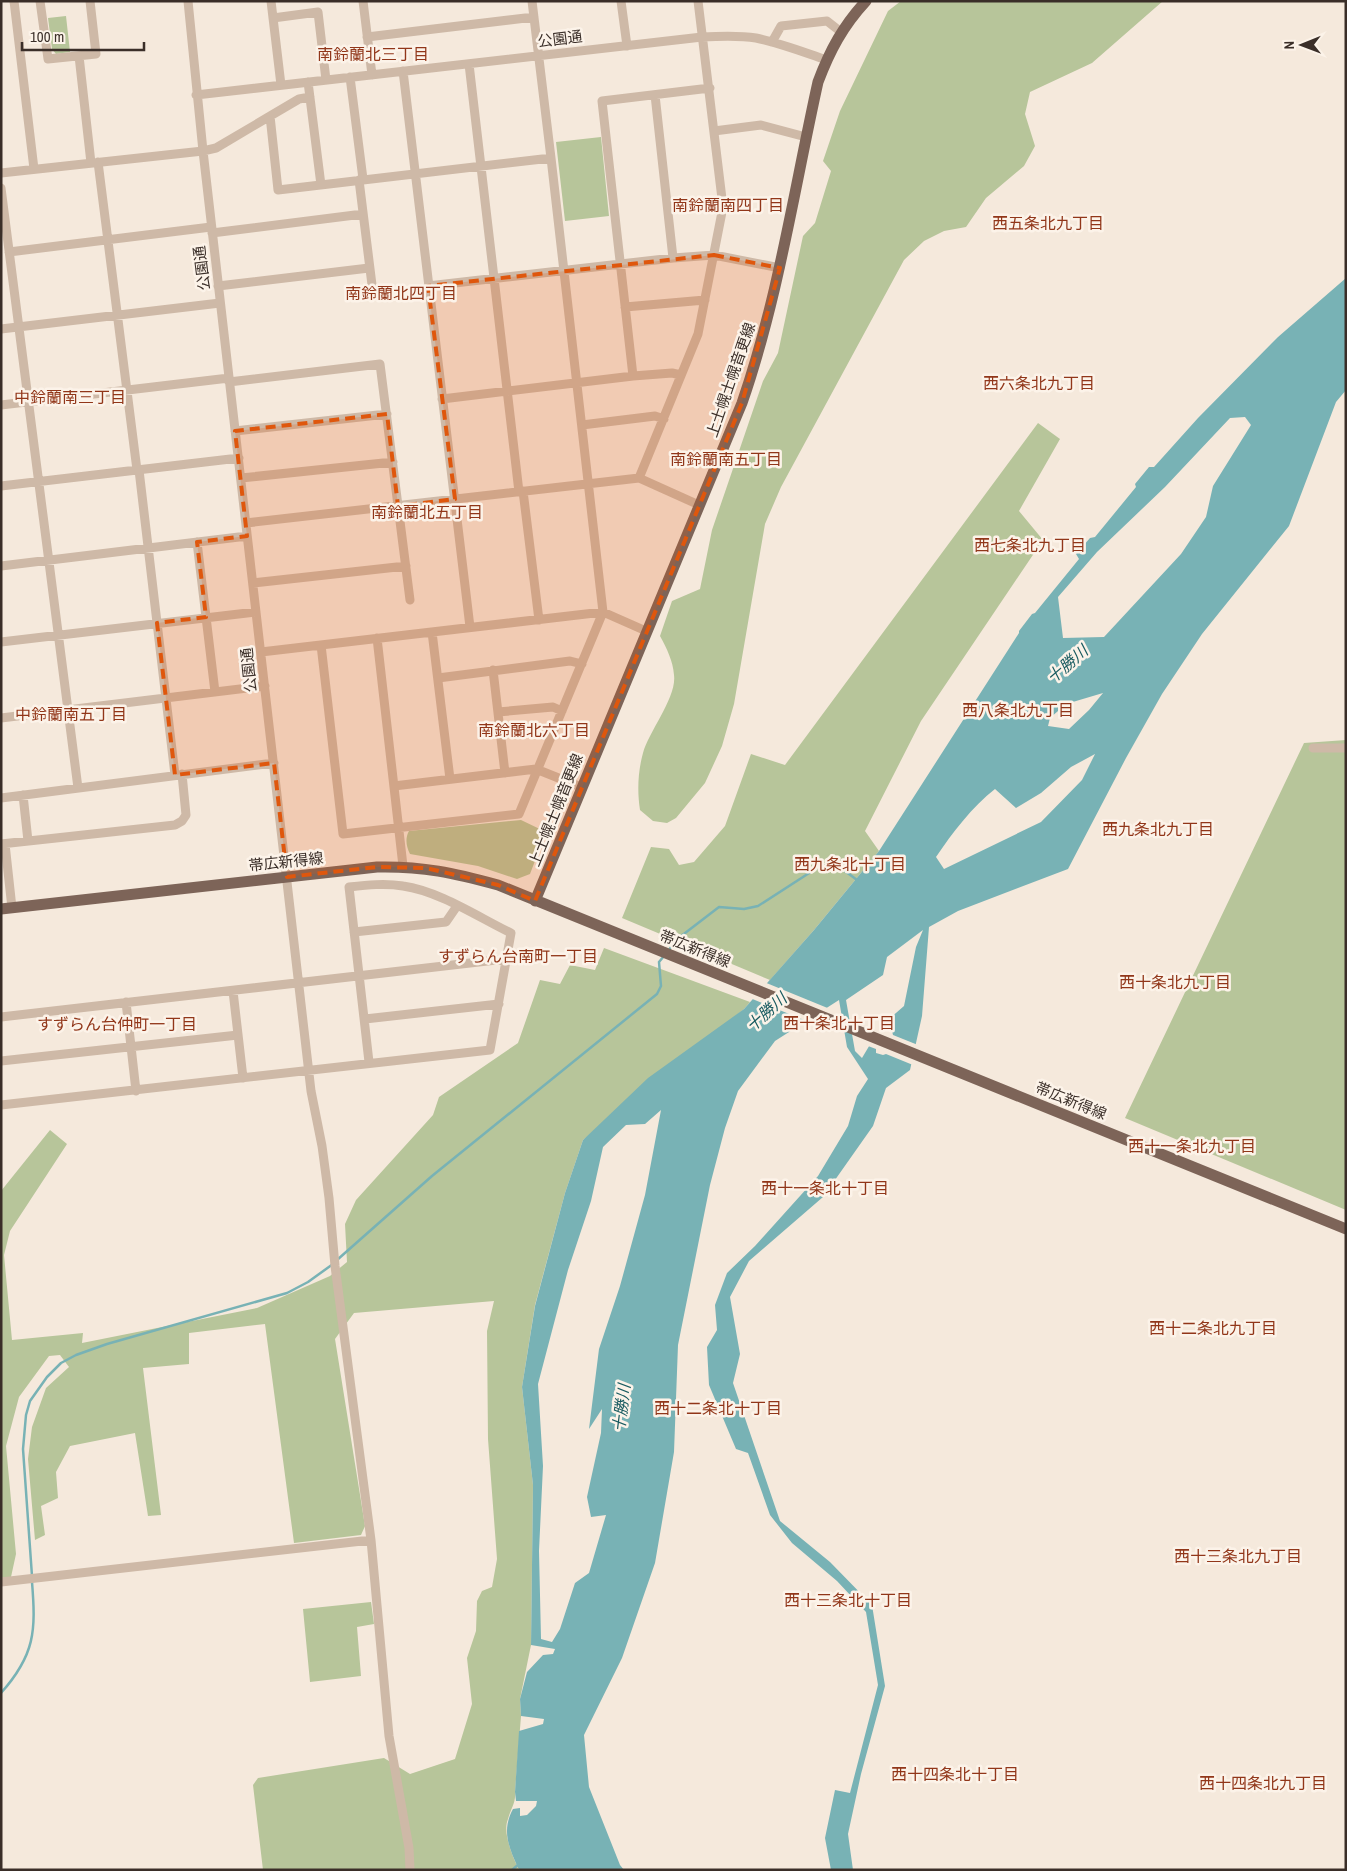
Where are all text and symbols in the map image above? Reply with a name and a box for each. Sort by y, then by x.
scale bar [22,20,145,52]
north arrow [1277,20,1327,70]
street label: 公園通 [536,25,584,52]
text: 100 m [30,26,64,47]
text: N [1280,41,1298,50]
district label: 南鈴蘭北三丁目 [317,43,429,65]
district label: 南鈴蘭南四丁目 [672,194,784,216]
district label: 西五条北九丁目 [992,212,1104,234]
street label: 公園通 [188,244,215,292]
district label: 南鈴蘭北四丁目 [345,282,457,304]
street label: 上士幌士幌音更線 [701,320,760,440]
district label: 西六条北九丁目 [983,372,1095,394]
district label: 中鈴蘭南三丁目 [14,386,126,408]
district label: 南鈴蘭南五丁目 [670,448,782,470]
district label: 南鈴蘭北五丁目 [371,501,483,523]
district label: 西七条北九丁目 [974,534,1086,556]
water label: 十勝川 [1042,639,1094,688]
street label: 公園通 [236,647,261,694]
district label: 西八条北九丁目 [962,699,1074,721]
district label: 中鈴蘭南五丁目 [15,703,127,725]
district label: 南鈴蘭北六丁目 [478,719,590,741]
street label: 上士幌士幌音更線 [523,750,588,869]
district label: 西九条北九丁目 [1102,818,1214,840]
street label: 帯広新得線 [248,847,324,876]
district label: 西九条北十丁目 [794,853,906,875]
street label: 帯広新得線 [656,925,734,972]
district label: すずらん台南町一丁目 [438,945,598,967]
district label: 西十条北九丁目 [1119,971,1231,993]
water label: 十勝川 [741,986,793,1036]
district label: 西十条北十丁目 [783,1012,895,1034]
district label: すずらん台仲町一丁目 [37,1013,197,1035]
street label: 帯広新得線 [1032,1077,1110,1124]
district label: 西十一条北九丁目 [1128,1135,1256,1157]
district label: 西十一条北十丁目 [761,1177,889,1199]
district label: 西十二条北九丁目 [1149,1317,1277,1339]
water label: 十勝川 [607,1381,635,1433]
district label: 西十二条北十丁目 [654,1397,782,1419]
district label: 西十三条北九丁目 [1174,1545,1302,1567]
district label: 西十三条北十丁目 [784,1589,912,1611]
district label: 西十四条北十丁目 [891,1763,1019,1785]
district label: 西十四条北九丁目 [1199,1772,1327,1794]

